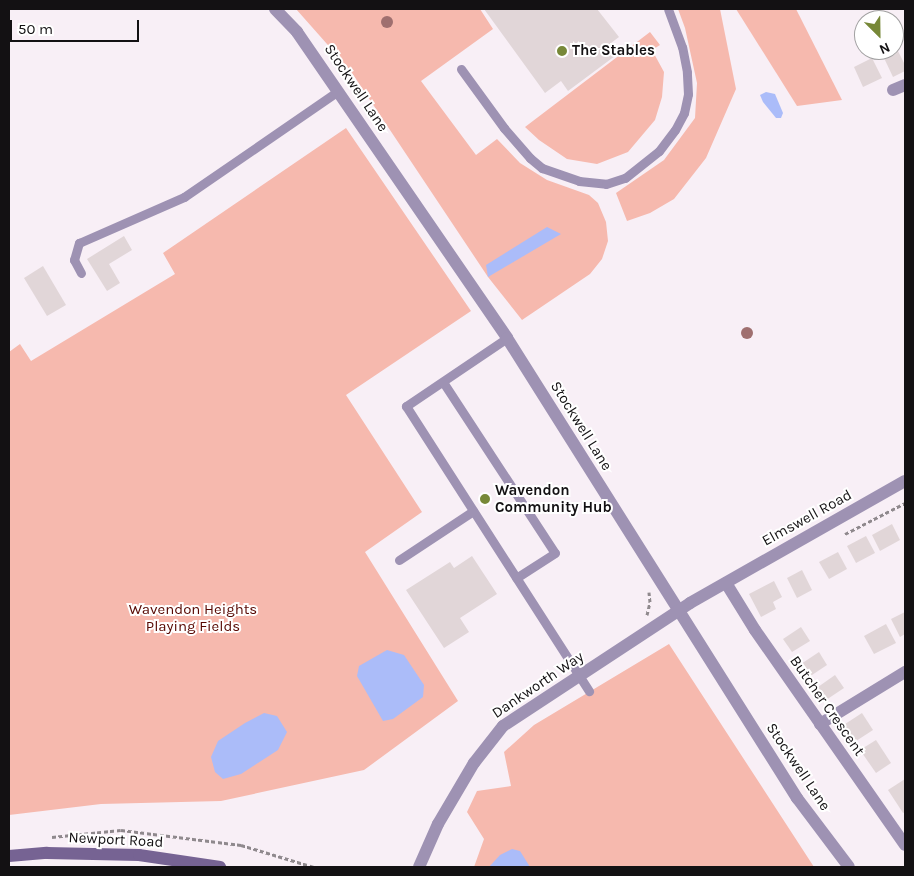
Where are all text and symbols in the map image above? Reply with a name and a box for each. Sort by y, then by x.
scale bar [12,10,141,42]
north arrow [854,10,904,60]
text: 50 m [18,20,53,38]
text: N [877,39,893,58]
street label: Stockwell Lane [320,41,392,135]
place label: The Stables [572,42,655,60]
marker: The Stables [556,45,568,57]
street label: Stockwell Lane [546,378,616,474]
place label: Wavendon Community Hub [495,481,612,516]
street label: Elmswell Road [759,486,855,550]
marker: Wavendon Community Hub [479,493,491,505]
park label: Wavendon Heights Playing Fields [129,600,257,635]
street label: Dankworth Way [489,648,587,722]
street label: Butcher Crescent [786,653,868,759]
street label: Stockwell Lane [762,720,834,814]
street label: Newport Road [68,829,164,851]

